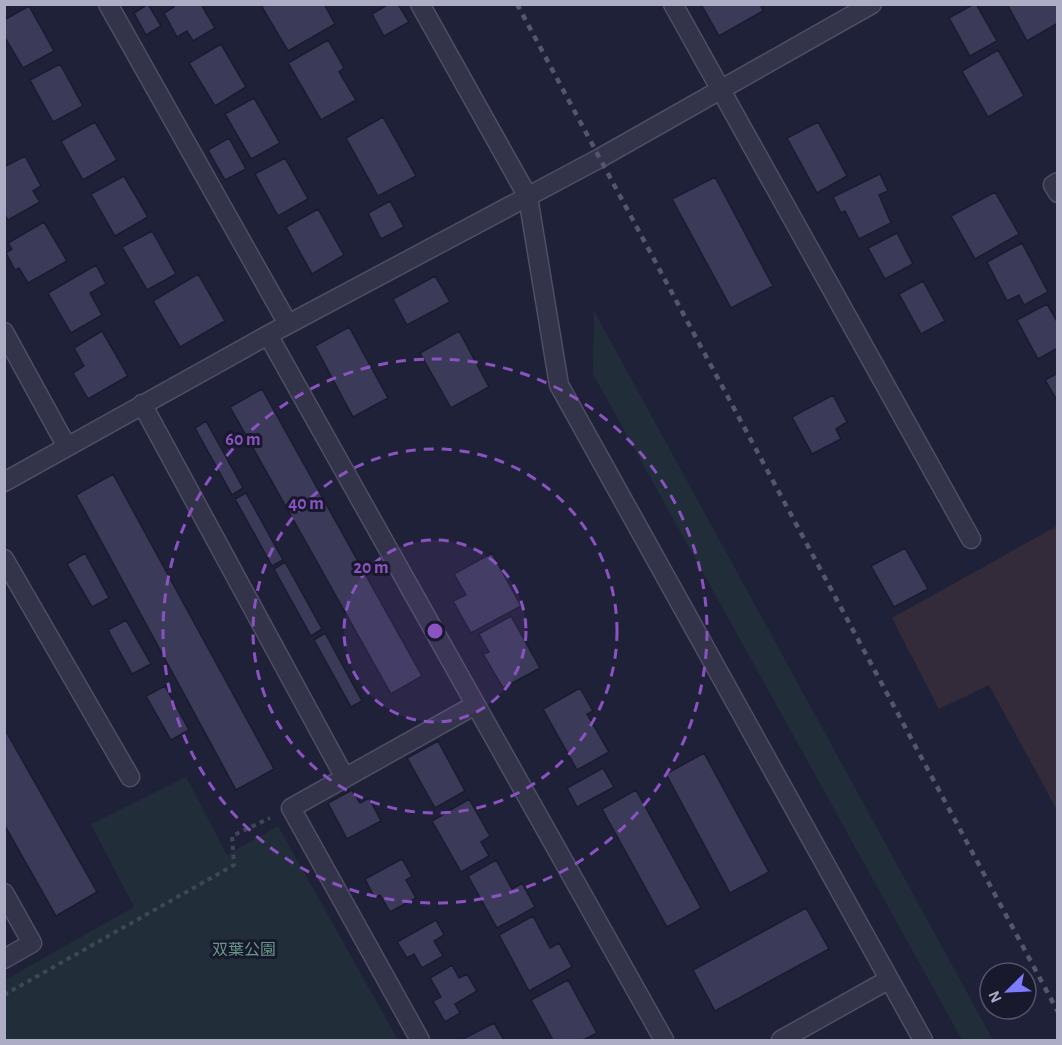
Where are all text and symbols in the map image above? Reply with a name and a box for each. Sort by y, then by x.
text: 60 m [225,431,261,449]
text: 40 m [288,495,324,513]
text: 20 m [353,559,389,577]
centre of rings [425,621,445,641]
park label: 双葉公園 [212,941,276,958]
north arrow [978,961,1038,1021]
text: N [986,988,1005,1005]

